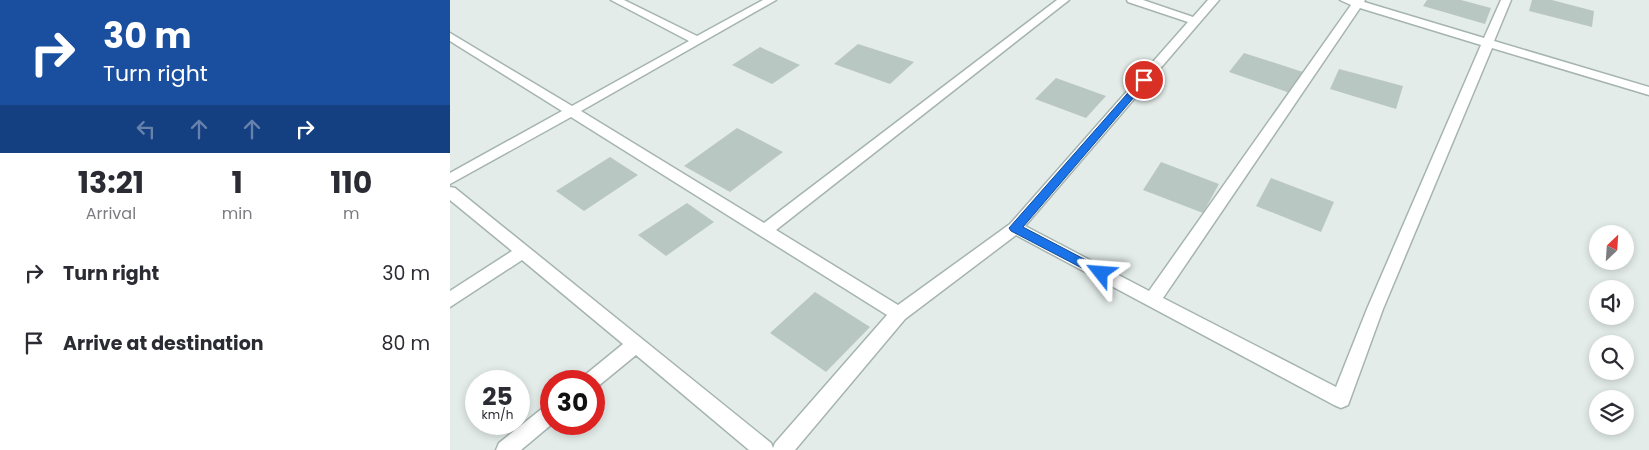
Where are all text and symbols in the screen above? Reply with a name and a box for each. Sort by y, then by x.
text: 30 m [103,11,191,60]
icon: right [20,20,85,85]
text: Turn right [103,58,208,89]
pin [1123,59,1165,101]
icon: arrive [1130,66,1158,94]
icon: left [132,115,160,143]
icon: ahead [185,115,213,143]
icon: ahead [238,115,266,143]
icon: right [291,115,319,143]
text: 13:21 [78,161,144,204]
text: 1 [231,161,243,204]
text: 110 [330,161,372,204]
text: Arrival [86,202,136,225]
text: min [222,202,252,225]
text: m [343,202,359,225]
north arrow [1589,225,1634,270]
map controls [1589,225,1634,435]
position arrow [1074,246,1126,298]
icon: right [20,259,48,287]
text: Turn right [63,260,159,287]
text: 30 m [382,260,430,287]
button: sound [1589,280,1634,325]
icon: arrive [20,329,48,357]
text: Arrive at destination [63,330,264,357]
text: 80 m [381,330,430,357]
button: search [1589,335,1634,380]
speed limit sign: 30 [540,370,605,435]
text: 25 [482,379,513,414]
button: layers [1589,390,1634,435]
text: km/h [482,406,513,423]

